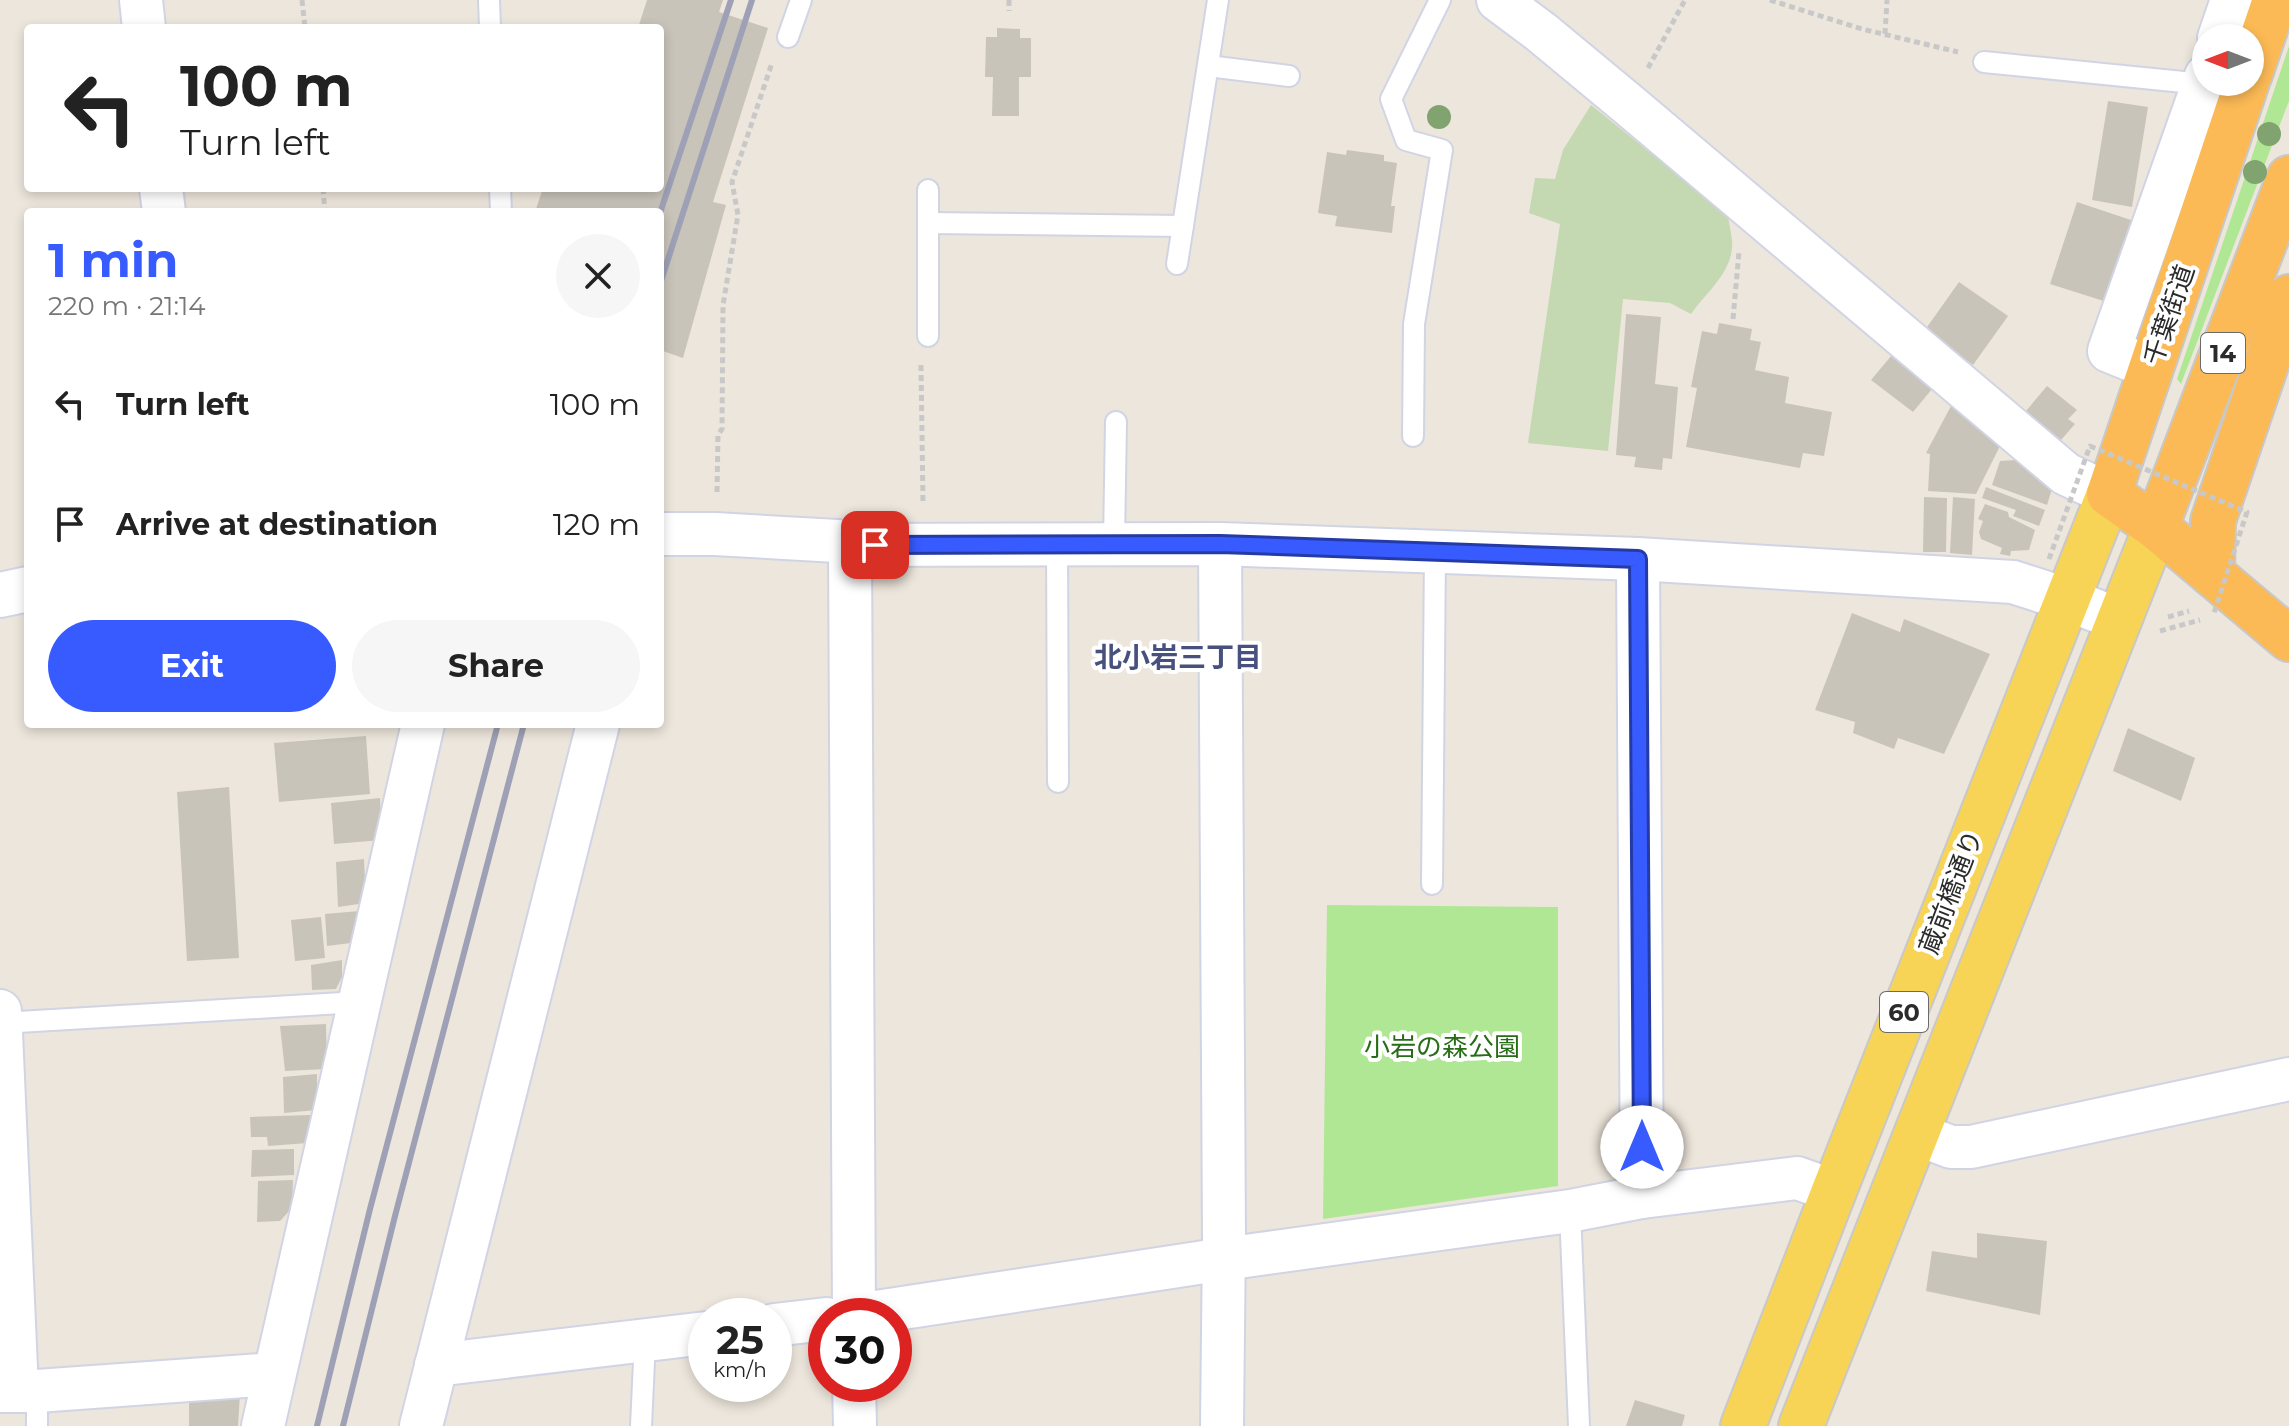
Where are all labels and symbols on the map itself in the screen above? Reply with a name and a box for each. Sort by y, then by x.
north arrow [2192,24,2264,96]
street label: 千葉街道 [2137,261,2201,369]
road number: 14 [2201,333,2245,373]
pin [841,511,909,579]
district label: 北小岩三丁目 [1094,640,1262,674]
street label: 蔵前橋通り [1913,826,1989,958]
road number: 60 [1880,992,1928,1032]
park label: 小岩の森公園 [1364,1031,1520,1063]
position arrow [1600,1105,1684,1189]
speed limit sign: 30 [808,1298,912,1402]

